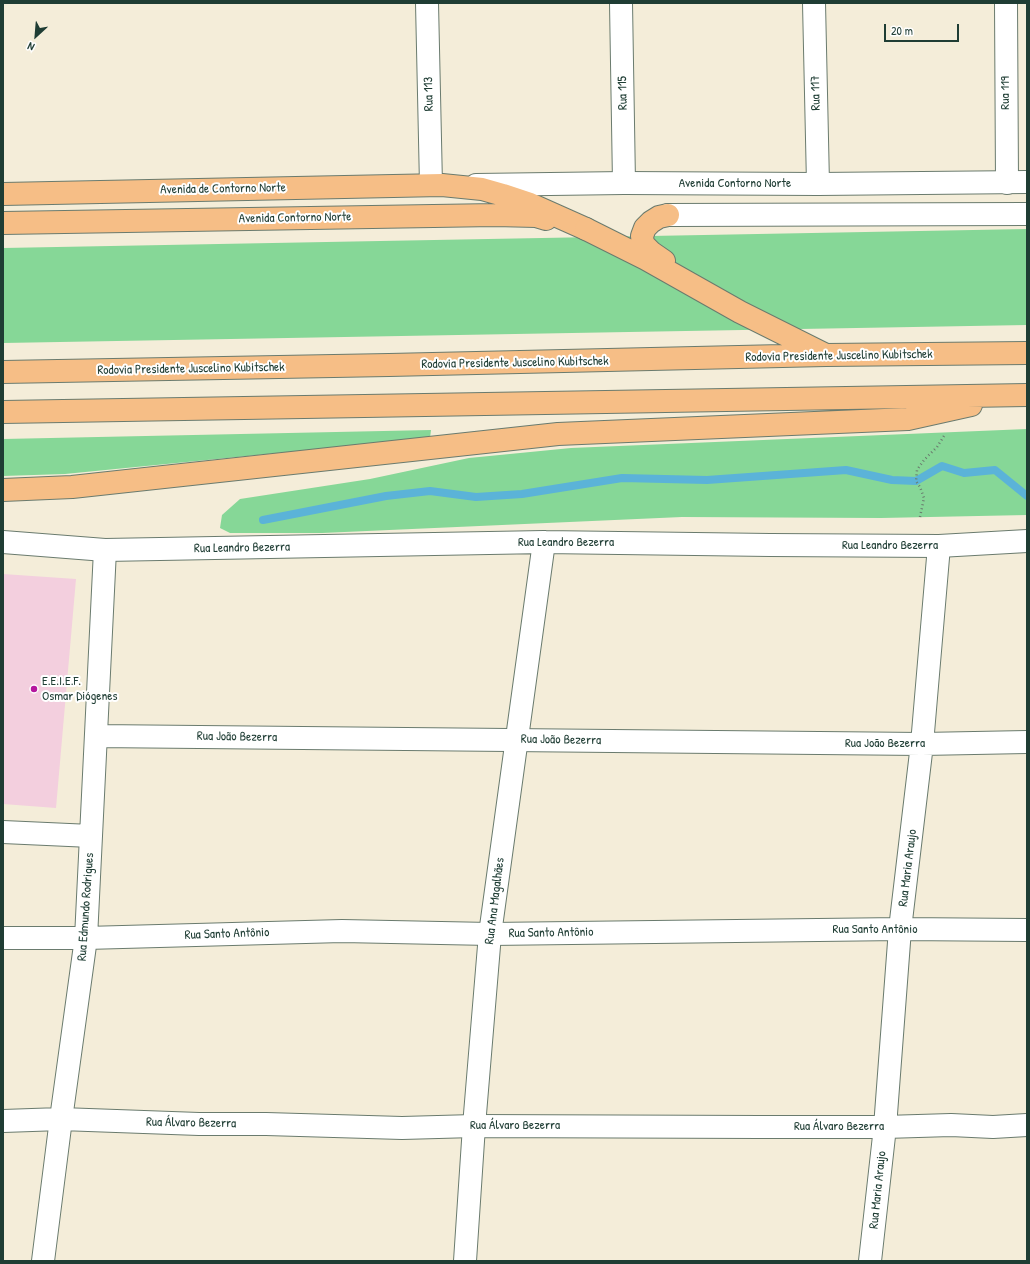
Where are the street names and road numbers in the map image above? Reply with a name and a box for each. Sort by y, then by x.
street label: Rua 117 [808,75,824,111]
street label: Rua 115 [615,76,631,110]
street label: Rua 119 [998,76,1014,110]
street label: Rua 113 [421,77,437,111]
street label: Avenida Contorno Norte [679,176,791,192]
street label: Avenida de Contorno Norte [160,180,286,198]
street label: Avenida Contorno Norte [239,209,351,227]
street label: Rodovia Presidente Juscelino Kubitschek [745,347,933,365]
street label: Rodovia Presidente Juscelino Kubitschek [421,354,609,372]
street label: Rodovia Presidente Juscelino Kubitschek [97,360,285,378]
street label: Rua Leandro Bezerra [518,535,614,551]
street label: Rua Leandro Bezerra [842,538,938,554]
street label: Rua Leandro Bezerra [194,539,290,557]
street label: Rua João Bezerra [197,729,277,745]
street label: Rua João Bezerra [521,732,601,748]
street label: Rua João Bezerra [845,736,925,752]
street label: Rua Maria Araujo [896,828,920,908]
street label: Rua Edmundo Rodrigues [74,852,98,962]
street label: Rua Ana Magalhães [482,857,508,945]
street label: Rua Santo Antônio [833,922,917,938]
street label: Rua Santo Antônio [508,924,594,942]
street label: Rua Santo Antônio [184,925,270,943]
street label: Rua Álvaro Bezerra [146,1114,236,1132]
street label: Rua Álvaro Bezerra [470,1118,560,1134]
street label: Rua Álvaro Bezerra [794,1119,884,1135]
street label: Rua Maria Araujo [866,1150,890,1230]

